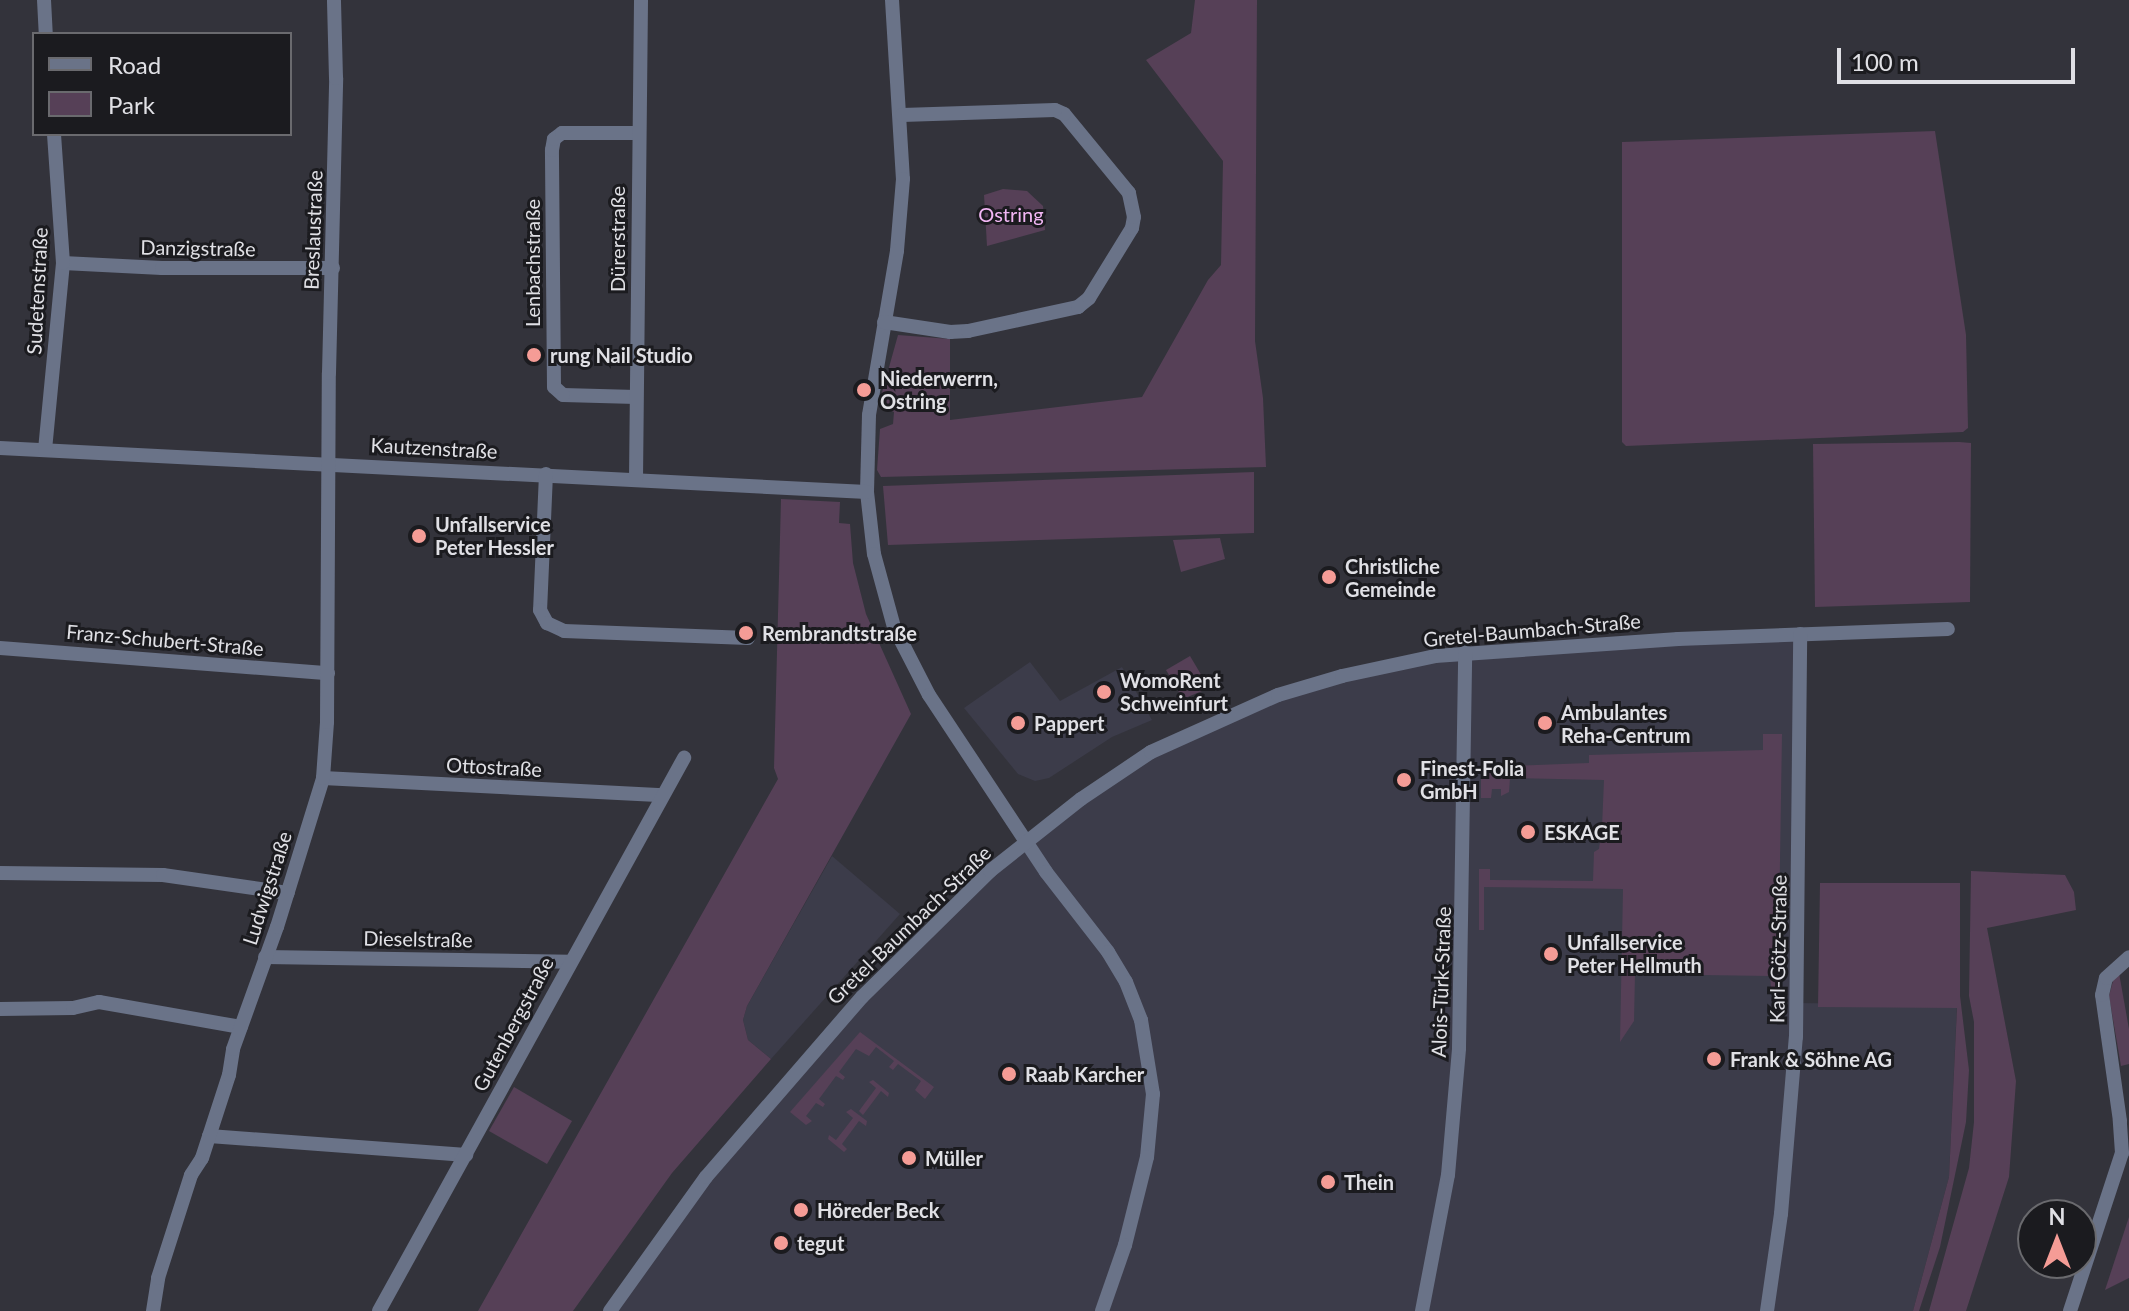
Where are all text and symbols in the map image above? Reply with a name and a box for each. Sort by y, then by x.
legend [32,32,292,136]
scale bar [1841,32,2079,82]
text: 100 m [1851,47,1919,76]
text: Road [108,50,161,79]
text: Park [108,90,155,119]
street label: Breslaustraße [299,170,327,290]
street label: Dürerstraße [605,186,629,292]
street label: Lenbachstraße [520,199,544,327]
park label: Ostring [978,202,1044,226]
street label: Sudetenstraße [22,227,52,355]
street label: Danzigstraße [140,235,256,261]
place label: rung Nail Studio [550,343,693,367]
marker: rung Nail Studio [525,346,543,364]
place label: Niederwerrn, Ostring [880,366,998,413]
marker: Niederwerrn, Ostring [855,381,873,399]
street label: Kautzenstraße [370,433,498,463]
place label: Unfallservice Peter Hessler [435,512,554,559]
marker: Unfallservice Peter Hessler [410,527,428,545]
place label: Christliche Gemeinde [1345,554,1440,601]
marker: Christliche Gemeinde [1320,568,1338,586]
street label: Gretel-Baumbach-Straße [1422,609,1642,651]
street label: Franz-Schubert-Straße [65,619,265,661]
place label: Rembrandtstraße [762,621,917,645]
marker: Rembrandtstraße [737,624,755,642]
place label: WomoRent Schweinfurt [1120,668,1228,715]
marker: WomoRent Schweinfurt [1095,683,1113,701]
place label: Ambulantes Reha-Centrum [1561,700,1691,747]
place label: Pappert [1034,711,1105,735]
marker: Pappert [1009,714,1027,732]
marker: Ambulantes Reha-Centrum [1536,714,1554,732]
street label: Ottostraße [445,753,543,781]
place label: Finest-Folia GmbH [1420,756,1524,803]
marker: Finest-Folia GmbH [1395,771,1413,789]
place label: ESKAGE [1544,820,1620,844]
marker: ESKAGE [1519,823,1537,841]
street label: Ludwigstraße [237,828,297,948]
street label: Gretel-Baumbach-Straße [822,841,996,1009]
street label: Karl-Götz-Straße [1765,875,1791,1023]
street label: Alois-Türk-Straße [1426,906,1456,1058]
street label: Dieselstraße [363,926,473,952]
place label: Unfallservice Peter Hellmuth [1567,930,1702,977]
marker: Unfallservice Peter Hellmuth [1542,945,1560,963]
street label: Gutenbergstraße [468,953,558,1095]
place label: Frank & Söhne AG [1730,1047,1893,1071]
marker: Frank & Söhne AG [1705,1050,1723,1068]
place label: Raab Karcher [1025,1062,1144,1086]
marker: Raab Karcher [1000,1065,1018,1083]
place label: Müller [925,1146,983,1170]
marker: Müller [900,1149,918,1167]
place label: Thein [1344,1170,1394,1194]
marker: Thein [1319,1173,1337,1191]
place label: Höreder Beck [817,1198,940,1222]
north arrow [2017,1199,2097,1279]
marker: Höreder Beck [792,1201,810,1219]
text: N [2049,1203,2065,1230]
place label: tegut [797,1231,844,1255]
marker: tegut [772,1234,790,1252]

